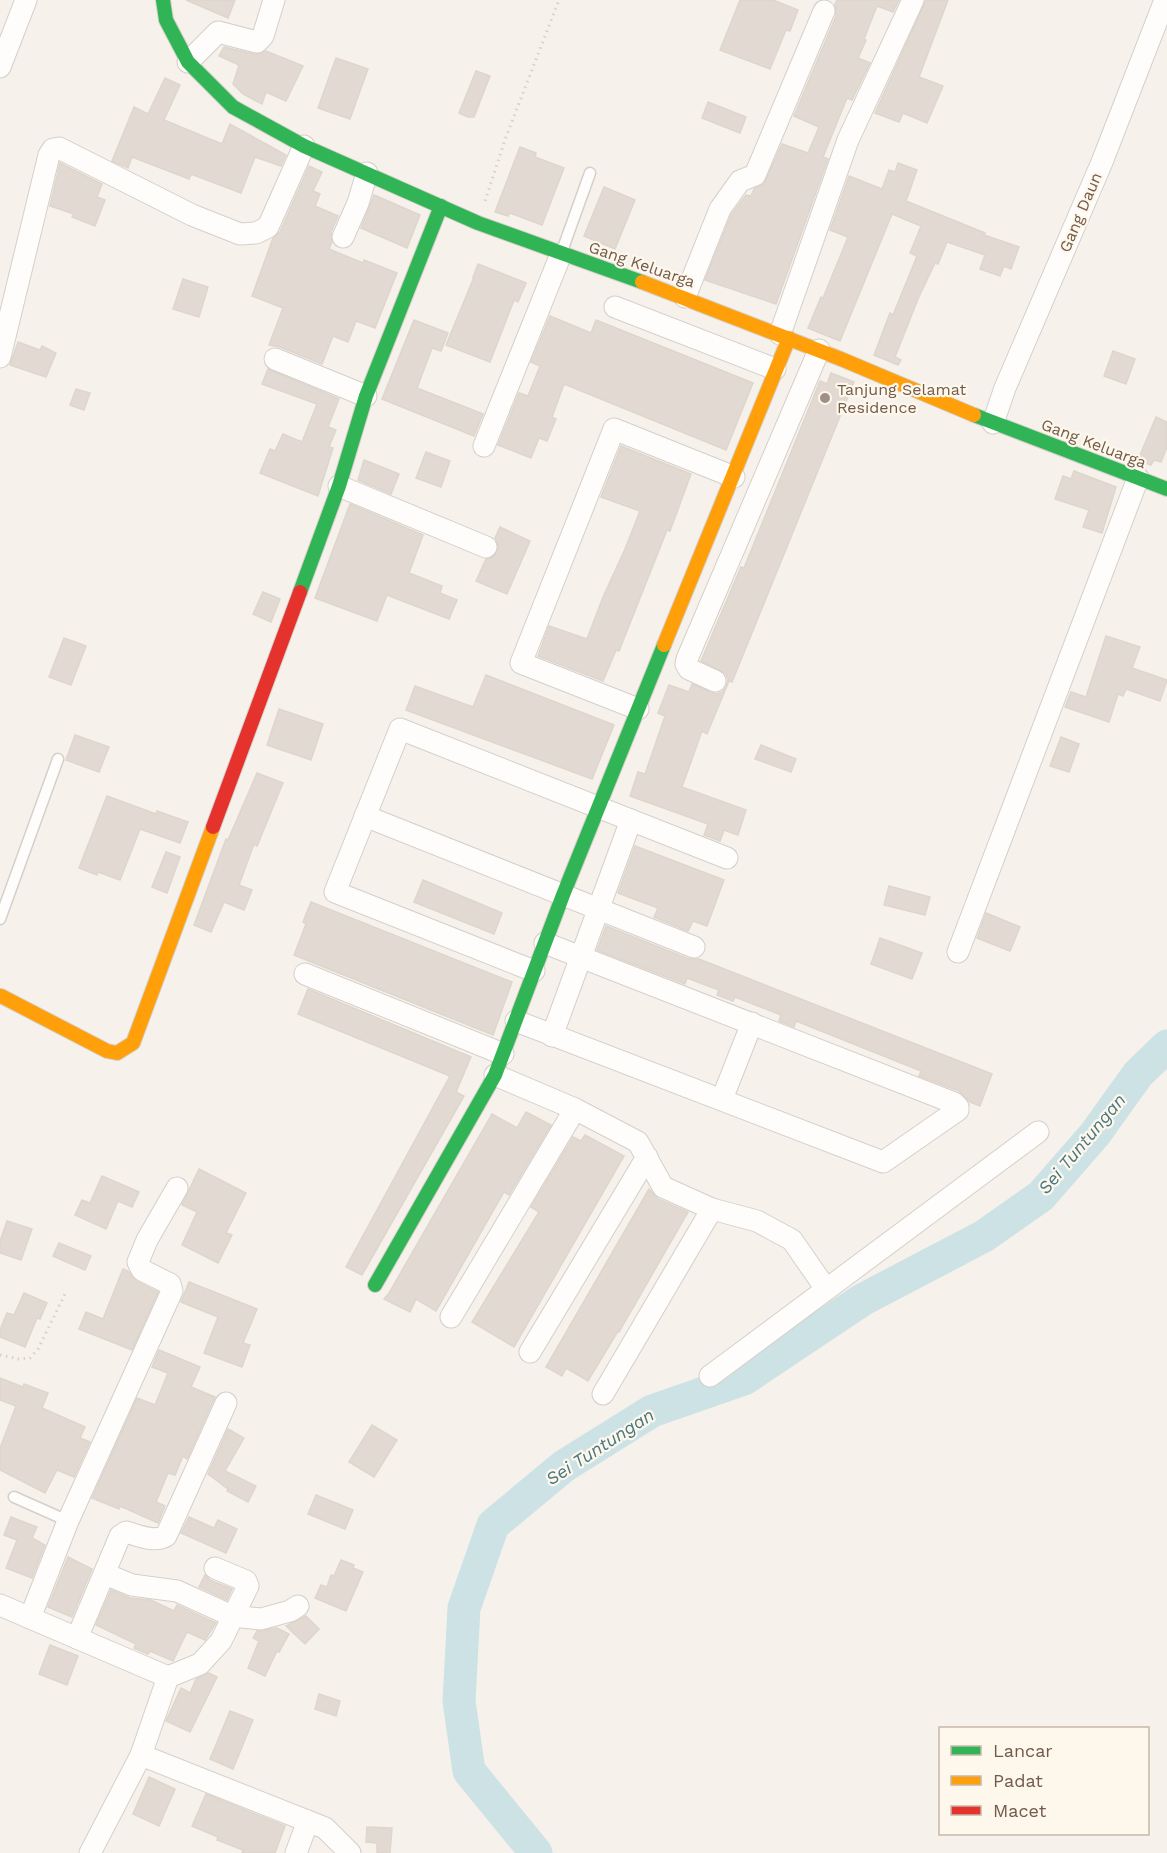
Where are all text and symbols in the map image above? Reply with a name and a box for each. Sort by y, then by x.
street label: Gang Daun [1055,169,1106,255]
street label: Gang Keluarga [586,237,697,292]
place label: Tanjung Selamat Residence [837,380,966,417]
marker: Tanjung Selamat Residence [818,391,832,405]
street label: Gang Keluarga [1039,415,1149,472]
water label: Sei Tuntungan [1034,1089,1130,1198]
water label: Sei Tuntungan [542,1404,658,1489]
legend [939,1727,1149,1835]
text: Lancar [993,1740,1053,1761]
text: Padat [993,1770,1043,1791]
text: Macet [993,1800,1047,1821]

